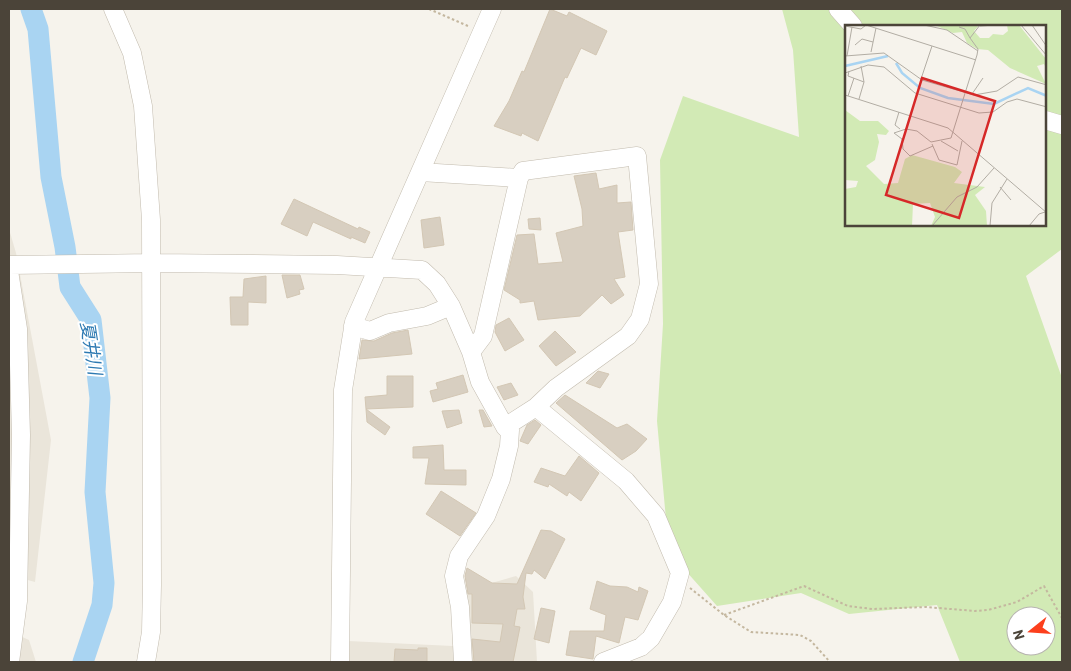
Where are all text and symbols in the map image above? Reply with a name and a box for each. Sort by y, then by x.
inset map [845,25,1046,226]
water label: 夏井川 [77,320,107,378]
north arrow [1006,606,1056,656]
text: N [1009,628,1028,642]

